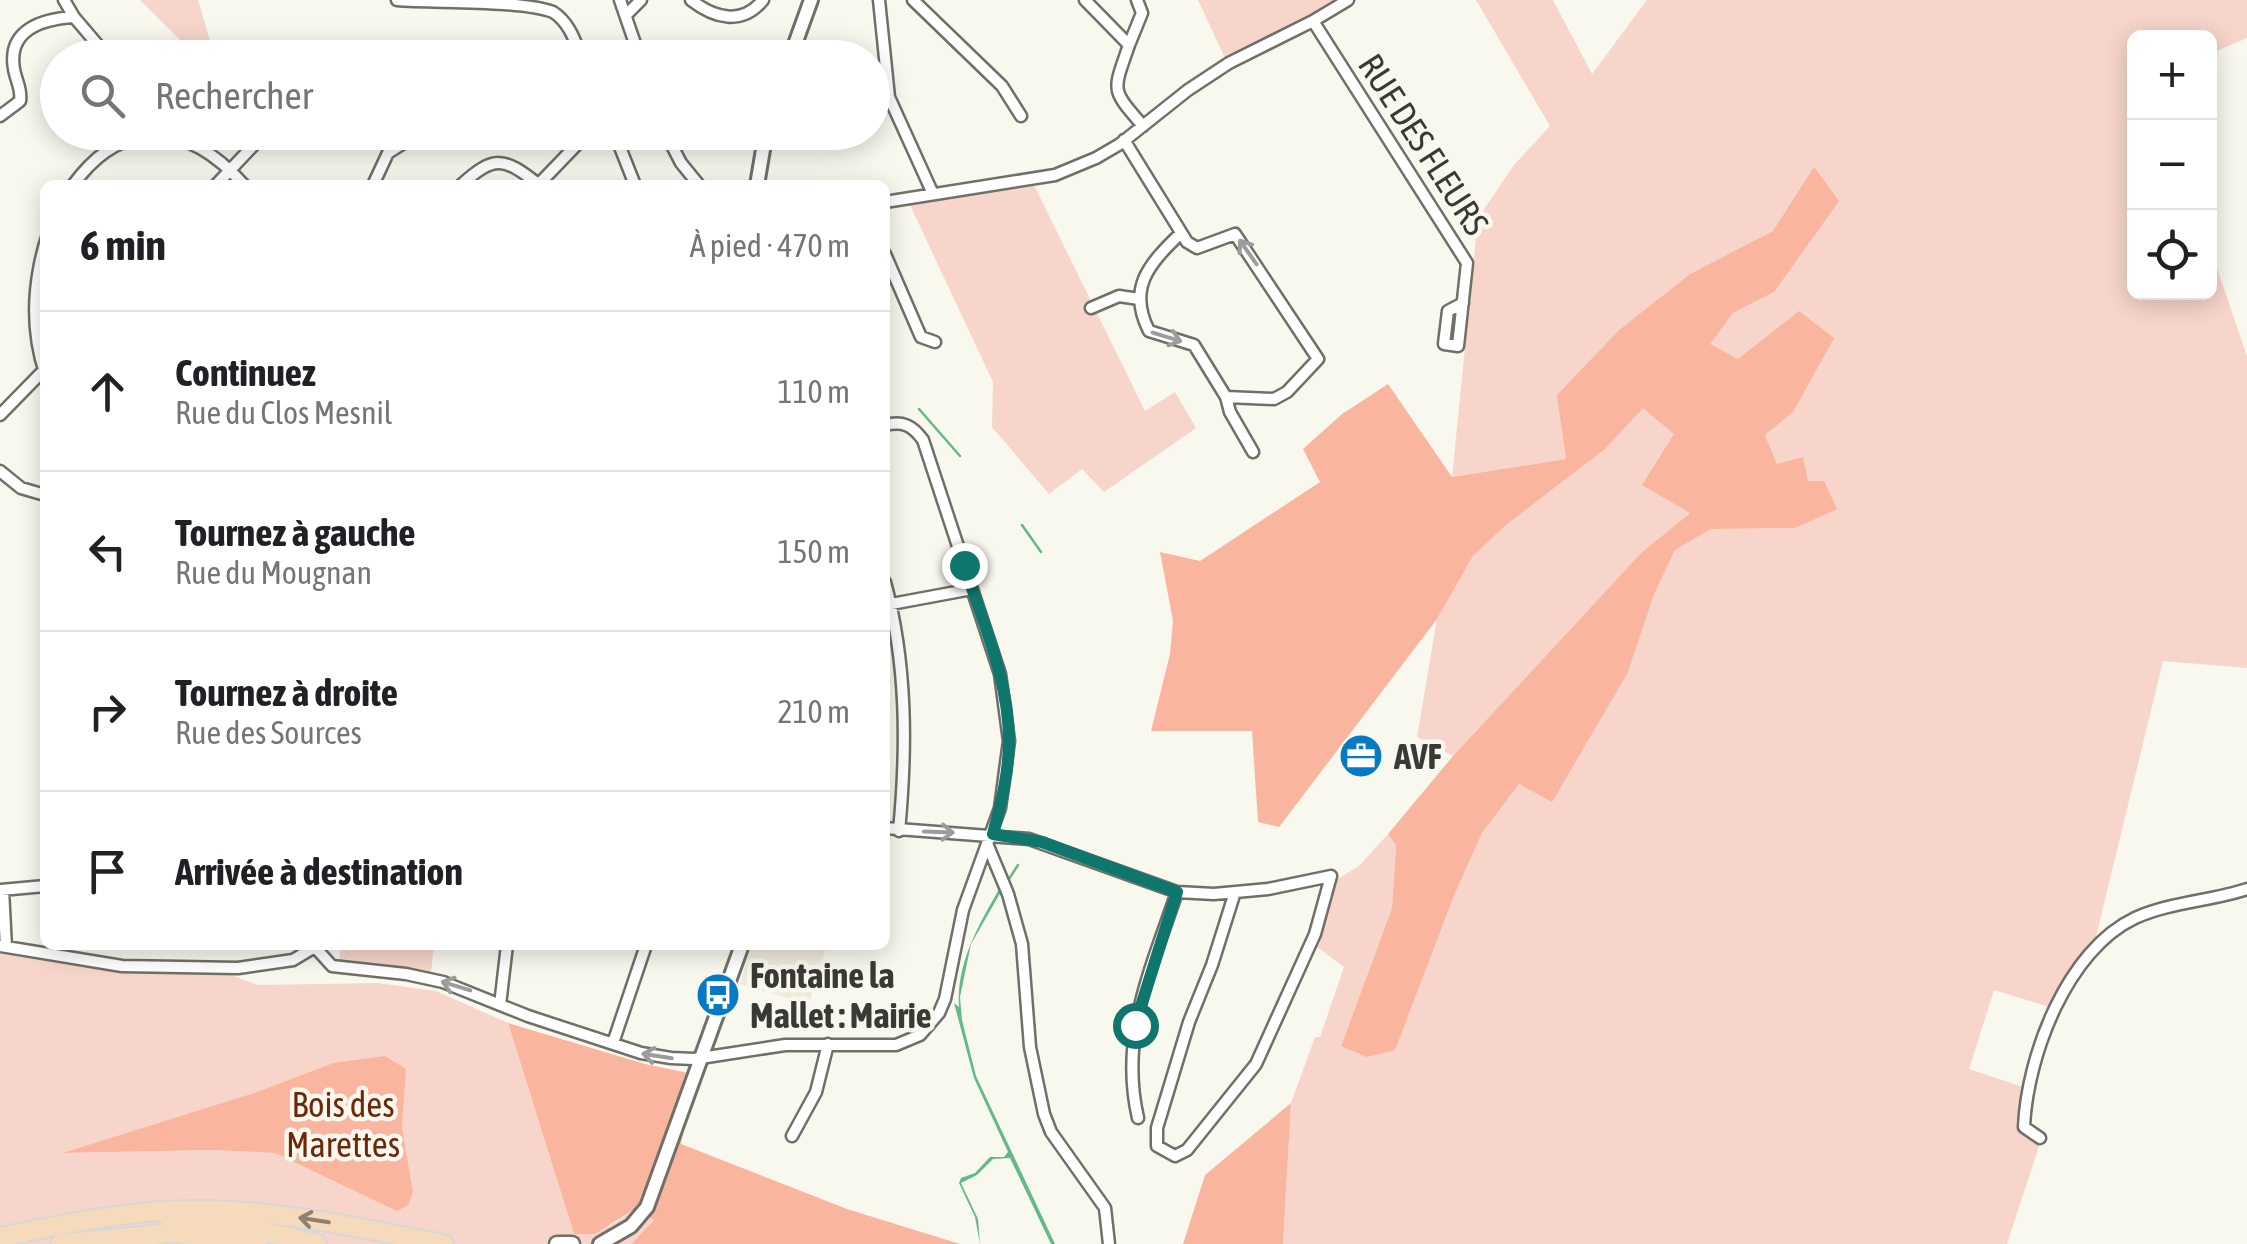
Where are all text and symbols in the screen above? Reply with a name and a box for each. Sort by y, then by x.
map controls [2127,30,2217,300]
button: + [2127,30,2217,120]
search box [40,40,890,150]
street label: RUE DES FLEURS [1351,46,1497,242]
icon: search [75,68,130,123]
text: Rechercher [155,74,313,117]
button: − [2127,120,2217,210]
button: locate [2127,210,2217,300]
text: 6 min [80,221,166,269]
text: À pied · 470 m [690,227,850,264]
one-way arrow [1238,238,1259,266]
one-way arrow [1151,329,1183,347]
text: Continuez [175,351,316,394]
icon: ahead [80,364,135,419]
text: 110 m [777,373,850,410]
text: Rue du Clos Mesnil [175,394,392,431]
text: Tournez à gauche [175,511,416,554]
icon: left [80,524,135,579]
text: 150 m [777,533,850,570]
route end [942,543,988,589]
text: Rue du Mougnan [175,554,372,591]
text: Tournez à droite [175,671,398,714]
icon: right [80,684,135,739]
text: 210 m [777,693,850,730]
text: Rue des Sources [175,714,362,751]
office icon: AVF [1338,733,1384,779]
place label: AVF [1393,736,1442,776]
one-way arrow [922,823,954,842]
icon: arrive [80,844,135,899]
text: Arrivée à destination [175,850,463,893]
place label: Fontaine la Mallet : Mairie [750,955,932,1035]
bus stop icon: Fontaine la Mallet : Mairie [695,972,741,1018]
one-way arrow [440,976,472,994]
route start [1113,1003,1159,1049]
one-way arrow [641,1046,674,1064]
park label: Bois des Marettes [286,1084,400,1164]
one-way arrow [298,1211,330,1229]

